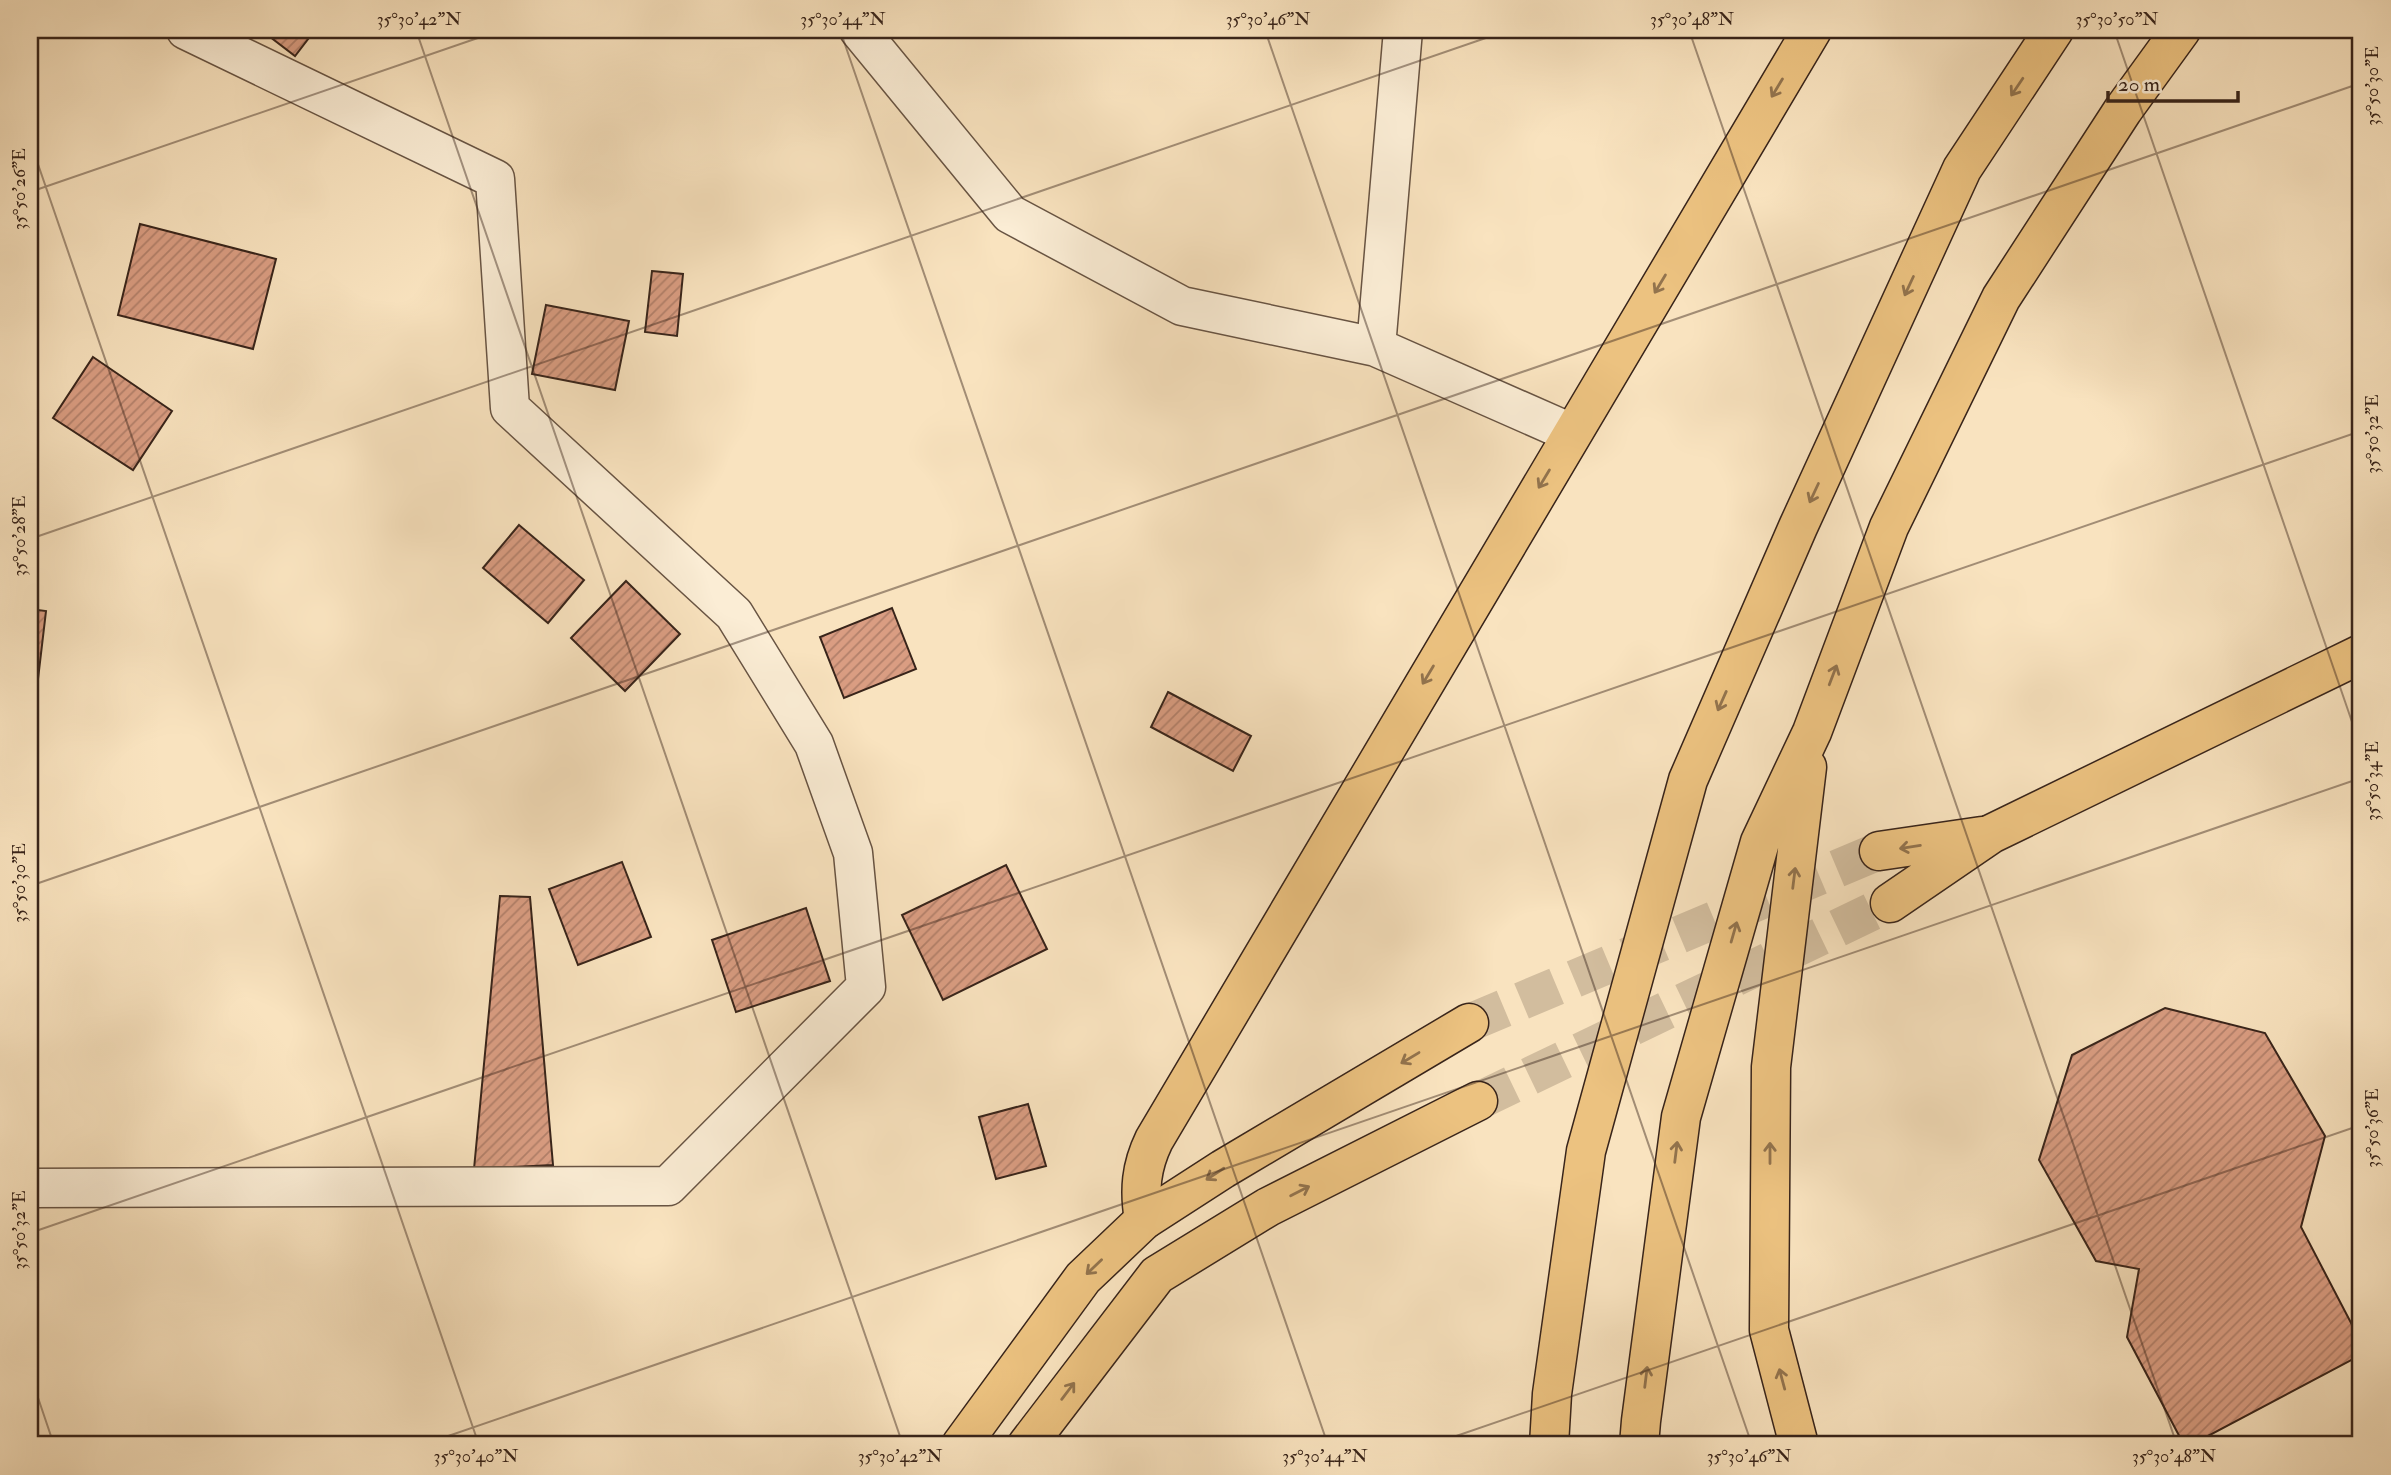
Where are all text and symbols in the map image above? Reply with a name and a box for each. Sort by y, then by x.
text: 35°30'42"N [377,8,461,31]
text: 35°30'44"N [800,8,886,31]
text: 35°30'46"N [1226,8,1310,31]
text: 35°30'48"N [1650,8,1734,31]
text: 35°30'50"N [2076,8,2158,31]
text: 35°50'30"E [2361,46,2384,126]
scale bar [2108,60,2237,104]
text: 20 m [2118,71,2160,98]
one-way arrow [2009,76,2023,96]
one-way arrow [1769,78,1783,98]
text: 35°50'26"E [8,148,31,230]
one-way arrow [1653,273,1667,293]
one-way arrow [1901,275,1915,296]
text: 35°50'32"E [2361,394,2384,474]
one-way arrow [1537,469,1551,489]
one-way arrow [1807,482,1820,503]
text: 35°50'28"E [8,495,31,577]
one-way arrow [1828,664,1841,686]
one-way arrow [1421,665,1435,685]
one-way arrow [1715,690,1728,711]
text: 35°50'34"E [2361,741,2384,821]
one-way arrow [1900,840,1922,853]
text: 35°50'30"E [8,843,31,923]
one-way arrow [1787,867,1800,890]
one-way arrow [1728,921,1741,944]
one-way arrow [1400,1051,1420,1065]
text: 35°50'36"E [2361,1088,2384,1168]
one-way arrow [1670,1141,1683,1164]
one-way arrow [1763,1142,1777,1165]
one-way arrow [1205,1168,1225,1182]
one-way arrow [1289,1184,1310,1197]
text: 35°50'32"E [8,1190,31,1270]
one-way arrow [1086,1259,1103,1276]
one-way arrow [1640,1367,1653,1389]
one-way arrow [1775,1368,1788,1391]
one-way arrow [1061,1382,1076,1401]
text: 35°30'40"N [434,1445,518,1468]
text: 35°30'42"N [858,1445,942,1468]
text: 35°30'44"N [1282,1445,1368,1468]
text: 35°30'46"N [1707,1445,1791,1468]
text: 35°30'48"N [2132,1445,2216,1468]

